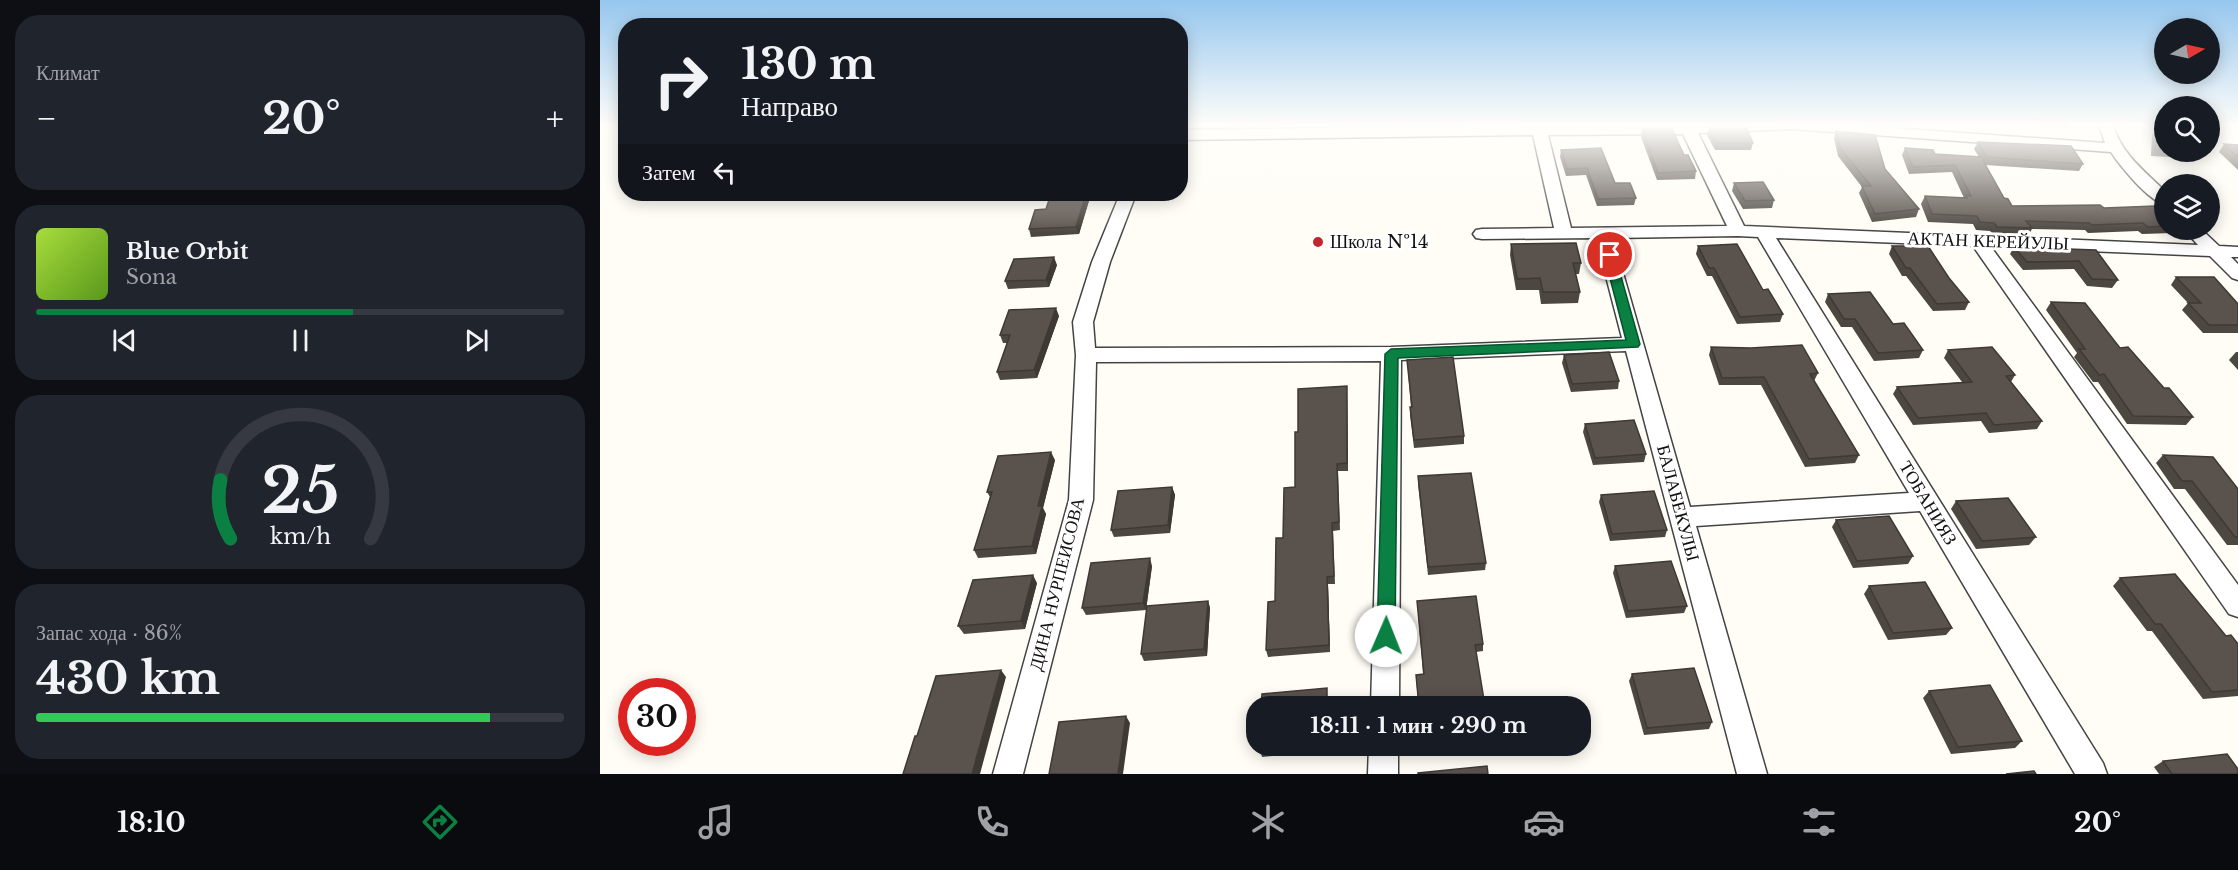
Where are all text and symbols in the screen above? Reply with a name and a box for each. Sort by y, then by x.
north arrow [2154,18,2220,84]
map controls [2154,18,2220,240]
text: 130 m [741,38,875,90]
icon: right [642,42,720,120]
text: Климат [36,61,100,85]
text: 20° [262,90,341,146]
text: Направо [741,90,838,123]
button: search [2154,96,2220,162]
text: − [36,98,57,139]
text: + [546,98,564,139]
icon: left [708,156,741,189]
text: Затем [642,159,696,186]
button: layers [2154,174,2220,240]
street label: АКТАН КЕРЕЙУЛЫ [1907,227,2070,255]
pin [1584,229,1635,280]
place label: Школа №14 [1330,231,1429,253]
marker: Школа №14 [1311,235,1325,249]
text: Blue Orbit [126,238,248,265]
icon: arrive [1593,238,1626,271]
text: Sona [126,265,177,289]
icon: previous [108,324,141,357]
icon: pause [284,324,317,357]
icon: next [460,324,493,357]
street label: БАЛАБЕКУЛЫ [1652,442,1704,564]
text: 25 [261,452,339,530]
street label: ТОБАНИЯЗ [1894,457,1962,549]
street label: ДИНА НУРПЕИСОВА [1025,495,1089,673]
text: km/h [270,523,331,550]
position arrow [1354,604,1418,668]
text: Запас хода · 86% [36,621,182,645]
text: 430 km [36,650,220,706]
speed limit sign: 30 [618,678,696,756]
text: 18:11 · 1 мин · 290 m [1310,712,1527,739]
icon: directions [419,801,461,843]
icon: music [695,801,737,843]
icon: phone [971,801,1013,843]
icon: climate [1247,801,1289,843]
icon: car [1523,801,1565,843]
icon: filters [1798,801,1840,843]
text: 18:10 [117,806,186,839]
text: 20° [2074,806,2121,839]

